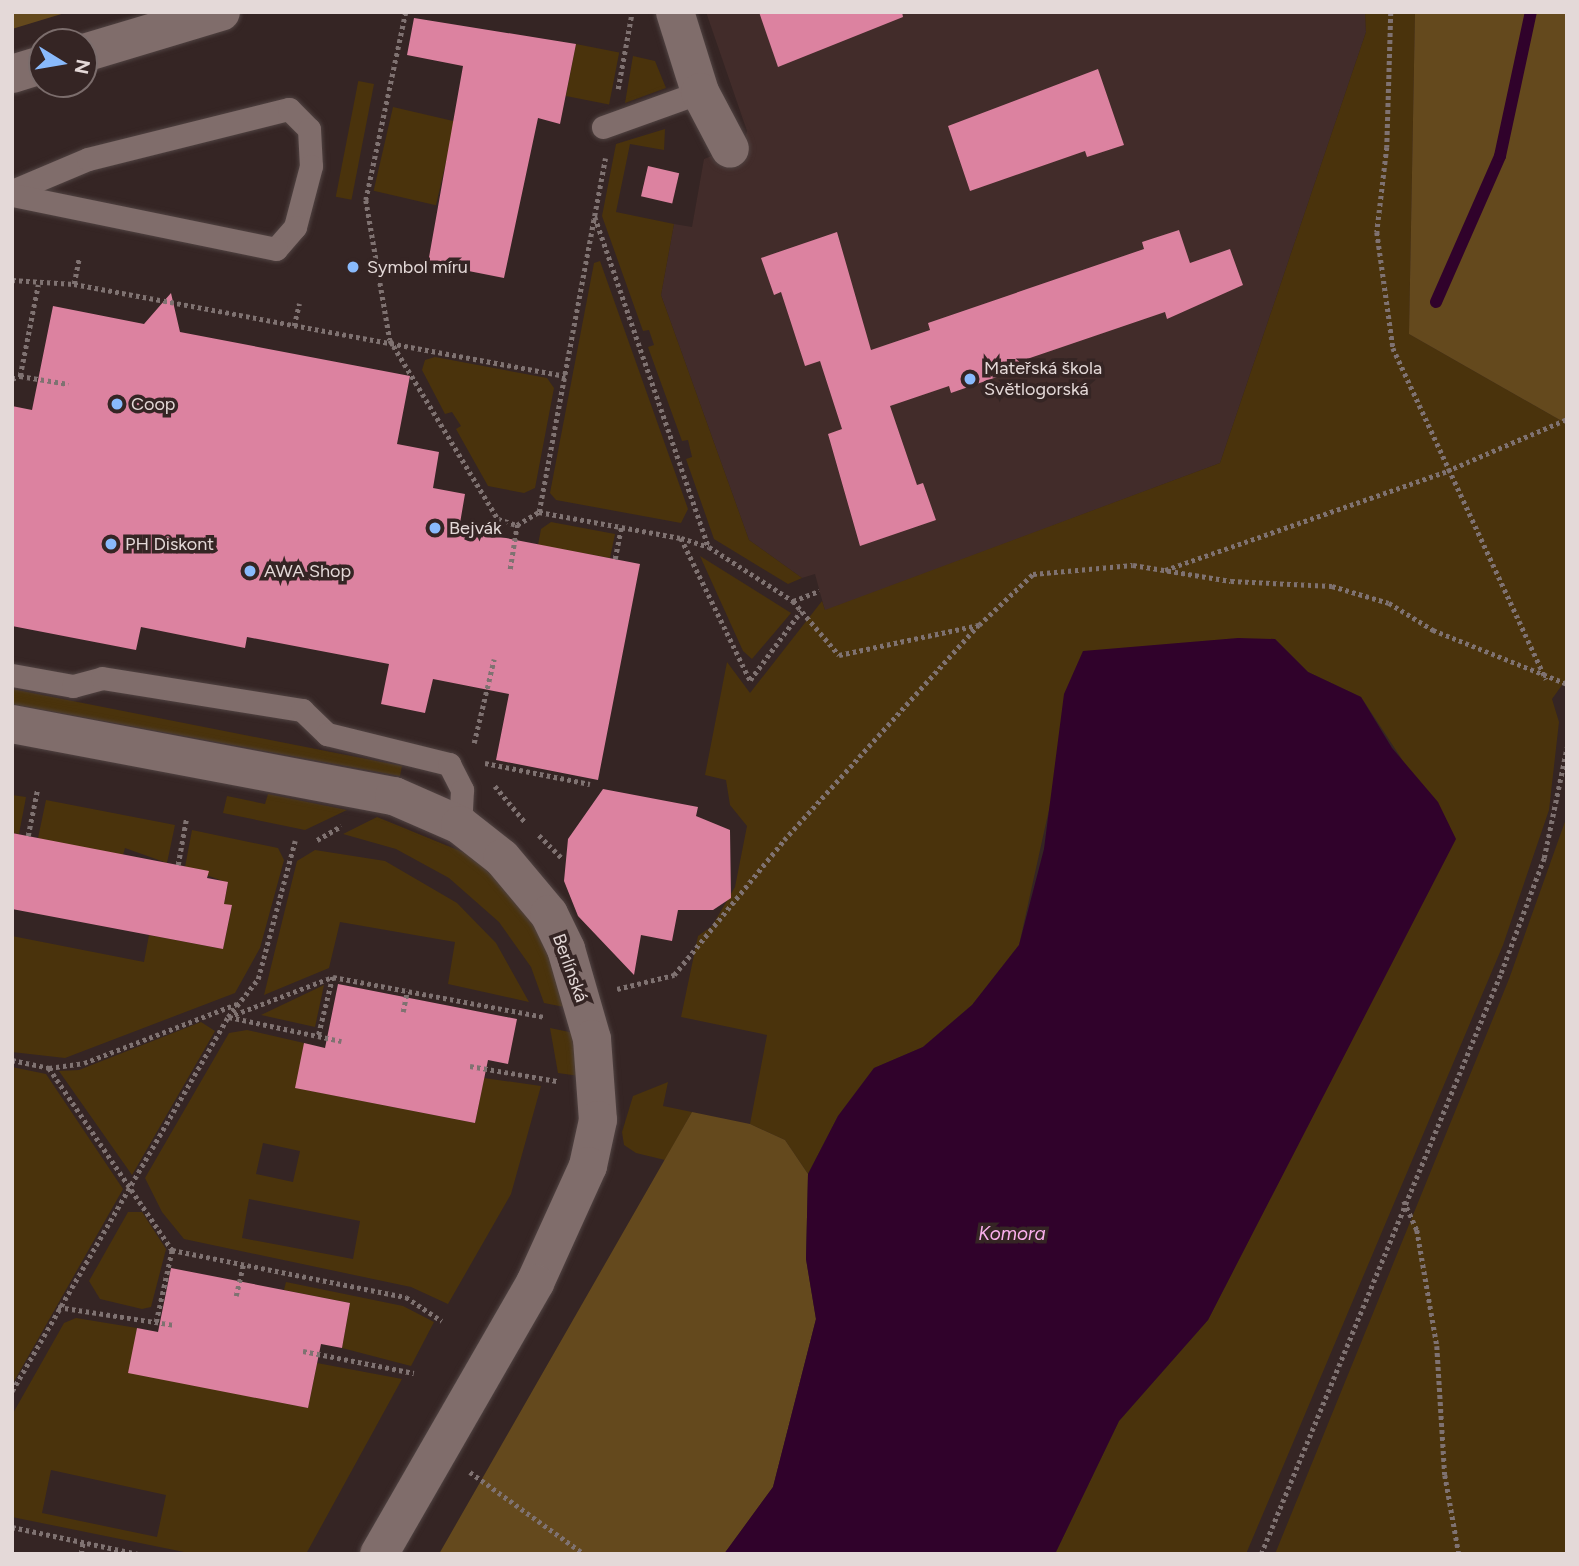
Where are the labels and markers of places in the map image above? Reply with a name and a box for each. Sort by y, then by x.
place label: Symbol míru [367,256,468,278]
marker: Symbol míru [345,259,361,275]
place label: Mateřská škola Světlogorská [984,358,1102,400]
marker: Mateřská škola Světlogorská [962,371,978,387]
place label: Coop [131,393,175,415]
marker: Coop [109,396,125,412]
place label: Bejvák [449,517,502,539]
marker: Bejvák [427,520,443,536]
place label: PH Diskont [125,533,214,555]
marker: PH Diskont [103,536,119,552]
place label: AWA Shop [264,560,351,582]
marker: AWA Shop [242,563,258,579]

